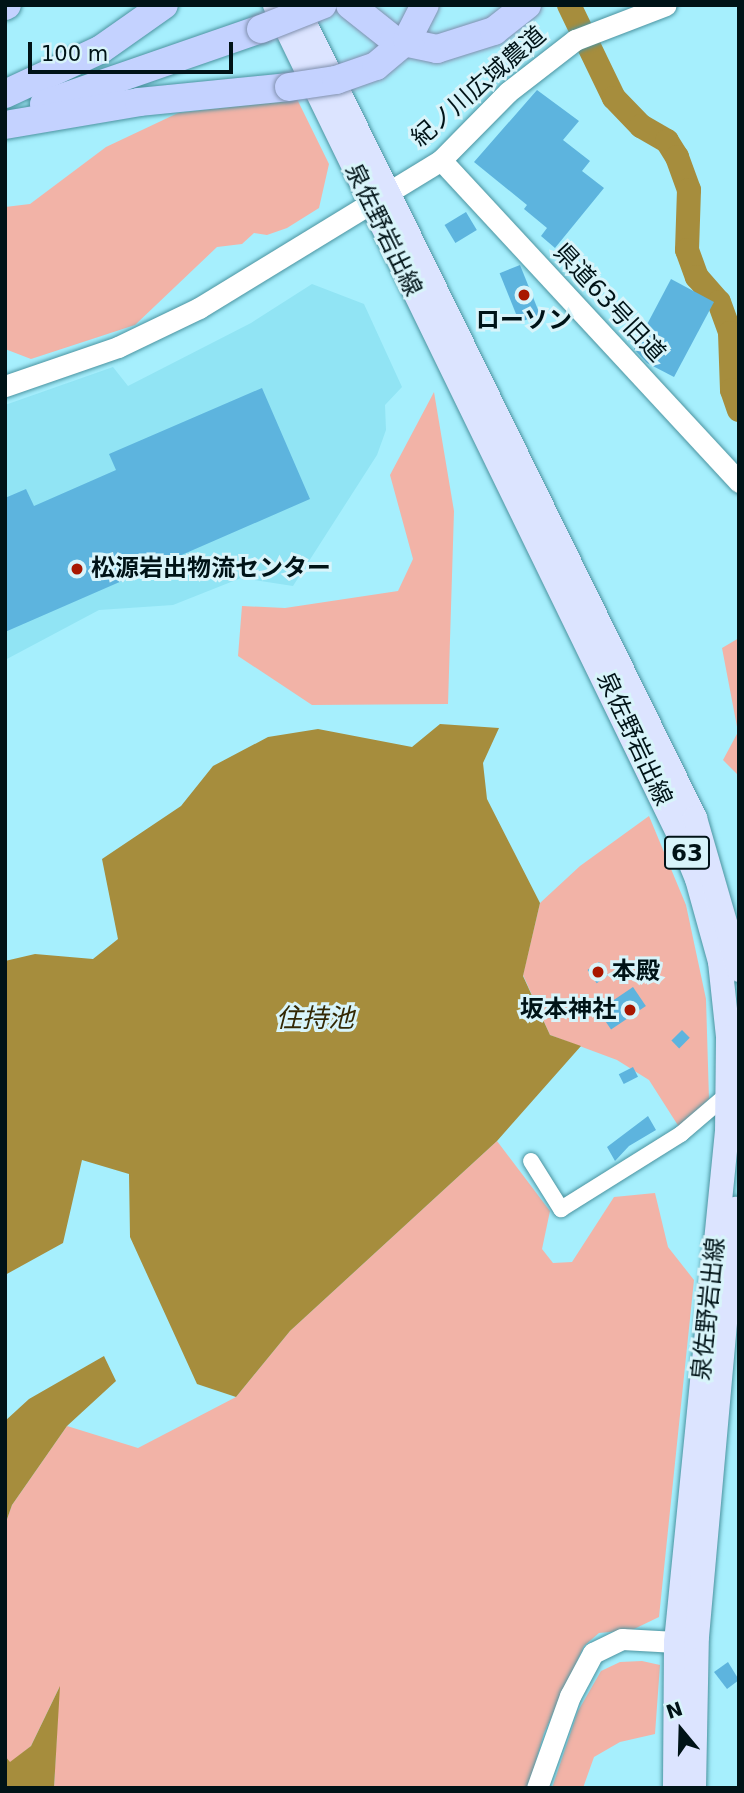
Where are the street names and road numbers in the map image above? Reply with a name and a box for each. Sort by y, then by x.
street label: 紀ノ川広域農道 [406,21,552,153]
street label: 泉佐野岩出線 [338,159,428,301]
street label: 県道63号旧道 [547,238,671,368]
street label: 泉佐野岩出線 [591,668,677,810]
road number: 63 [662,834,712,873]
street label: 泉佐野岩出線 [687,1236,731,1382]

